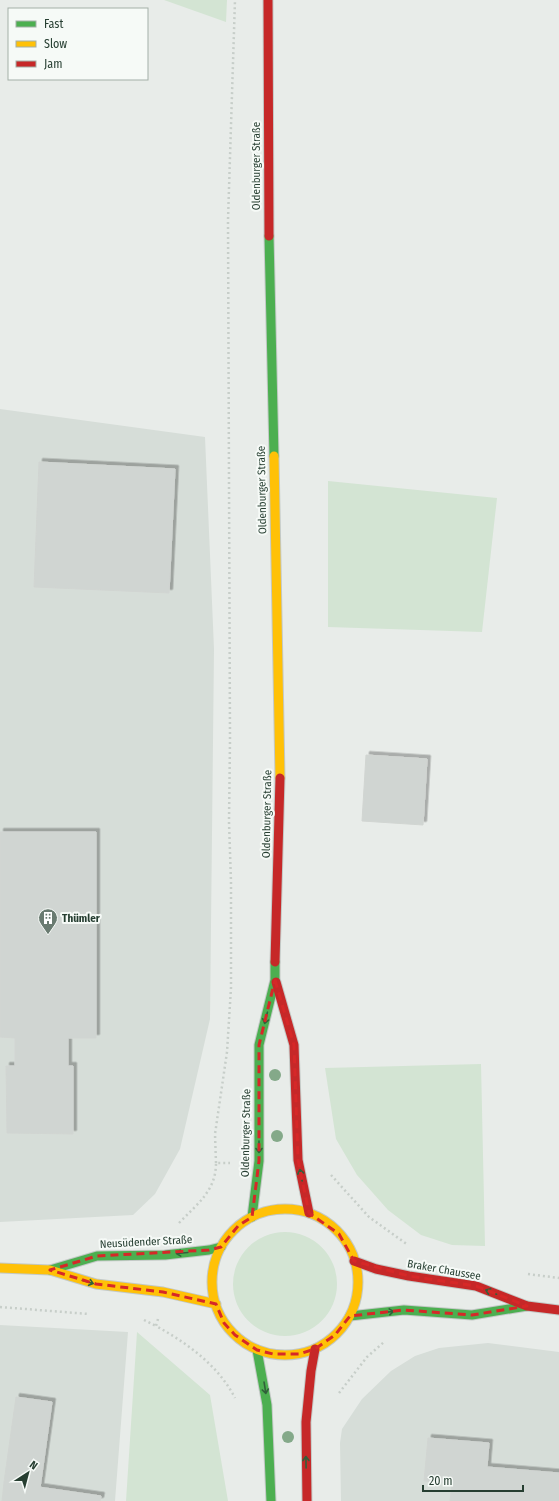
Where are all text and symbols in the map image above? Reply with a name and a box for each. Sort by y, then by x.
legend [8,8,148,80]
text: Fast [44,17,63,31]
text: Slow [44,37,67,51]
text: Jam [44,57,62,71]
street label: Oldenburger Straße [250,122,263,210]
street label: Oldenburger Straße [255,446,269,534]
street label: Oldenburger Straße [260,770,274,858]
building icon: Thümler [37,907,59,935]
place label: Thümler [62,912,101,925]
one-way arrow [261,1011,269,1024]
street label: Oldenburger Straße [239,1089,253,1177]
one-way arrow [255,1140,263,1153]
one-way arrow [297,1169,305,1182]
street label: Neusüdender Straße [99,1233,193,1251]
one-way arrow [176,1250,189,1257]
street label: Braker Chaussee [406,1257,482,1283]
one-way arrow [81,1279,94,1286]
one-way arrow [485,1287,497,1295]
one-way arrow [381,1308,394,1315]
one-way arrow [261,1381,269,1394]
north arrow [8,1453,48,1493]
one-way arrow [303,1456,310,1469]
text: N [27,1458,40,1473]
scale bar [423,1467,523,1493]
text: 20 m [429,1474,453,1488]

